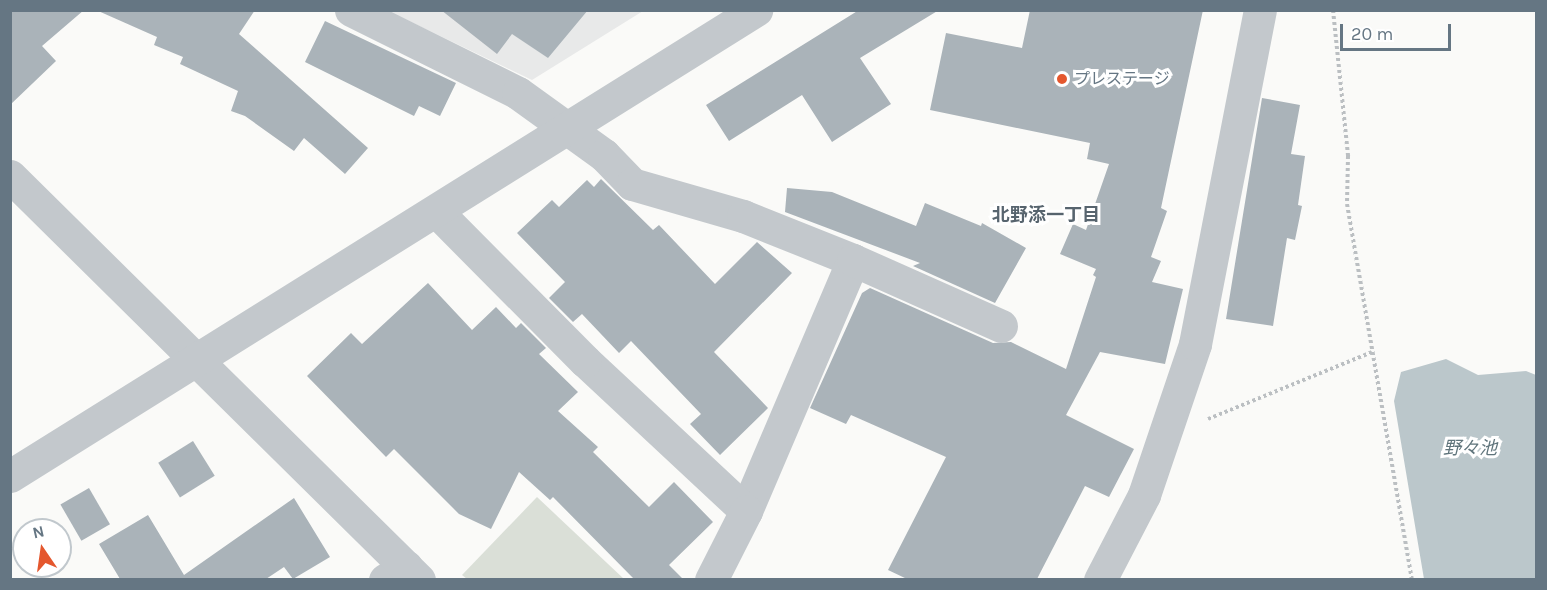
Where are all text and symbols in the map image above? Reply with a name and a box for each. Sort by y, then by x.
scale bar [1343,12,1454,50]
text: 20 m [1351,23,1393,45]
place label: プレステージ [1074,69,1170,89]
marker: プレステージ [1055,72,1069,86]
district label: 北野添一丁目 [992,204,1100,226]
water label: 野々池 [1443,437,1497,459]
north arrow [12,518,72,578]
text: N [31,521,46,542]

